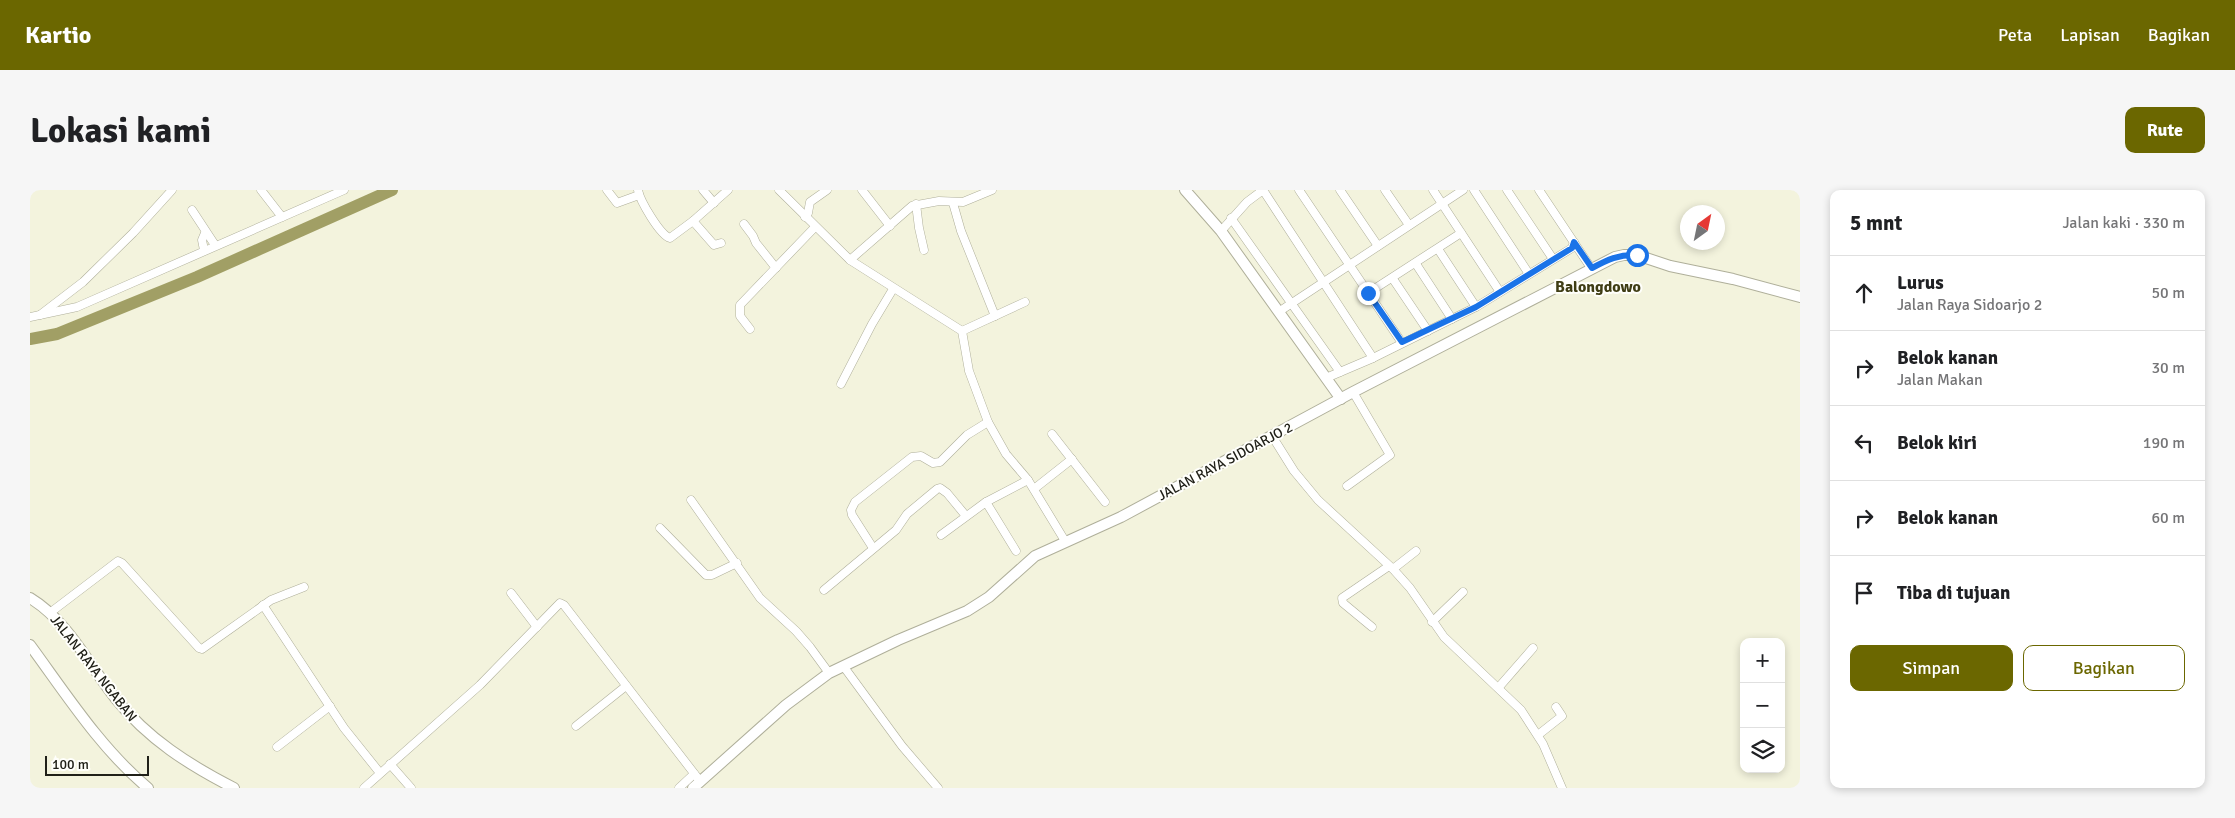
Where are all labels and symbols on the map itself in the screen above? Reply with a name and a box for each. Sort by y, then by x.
north arrow [1680,205,1725,250]
route start [1626,244,1649,267]
district label: Balongdowo [1555,277,1641,297]
route end [1357,282,1380,305]
street label: JALAN RAYA SIDOARJO 2 [1155,419,1295,504]
street label: JALAN RAYA NGABAN [47,612,141,725]
scale bar [45,753,149,776]

